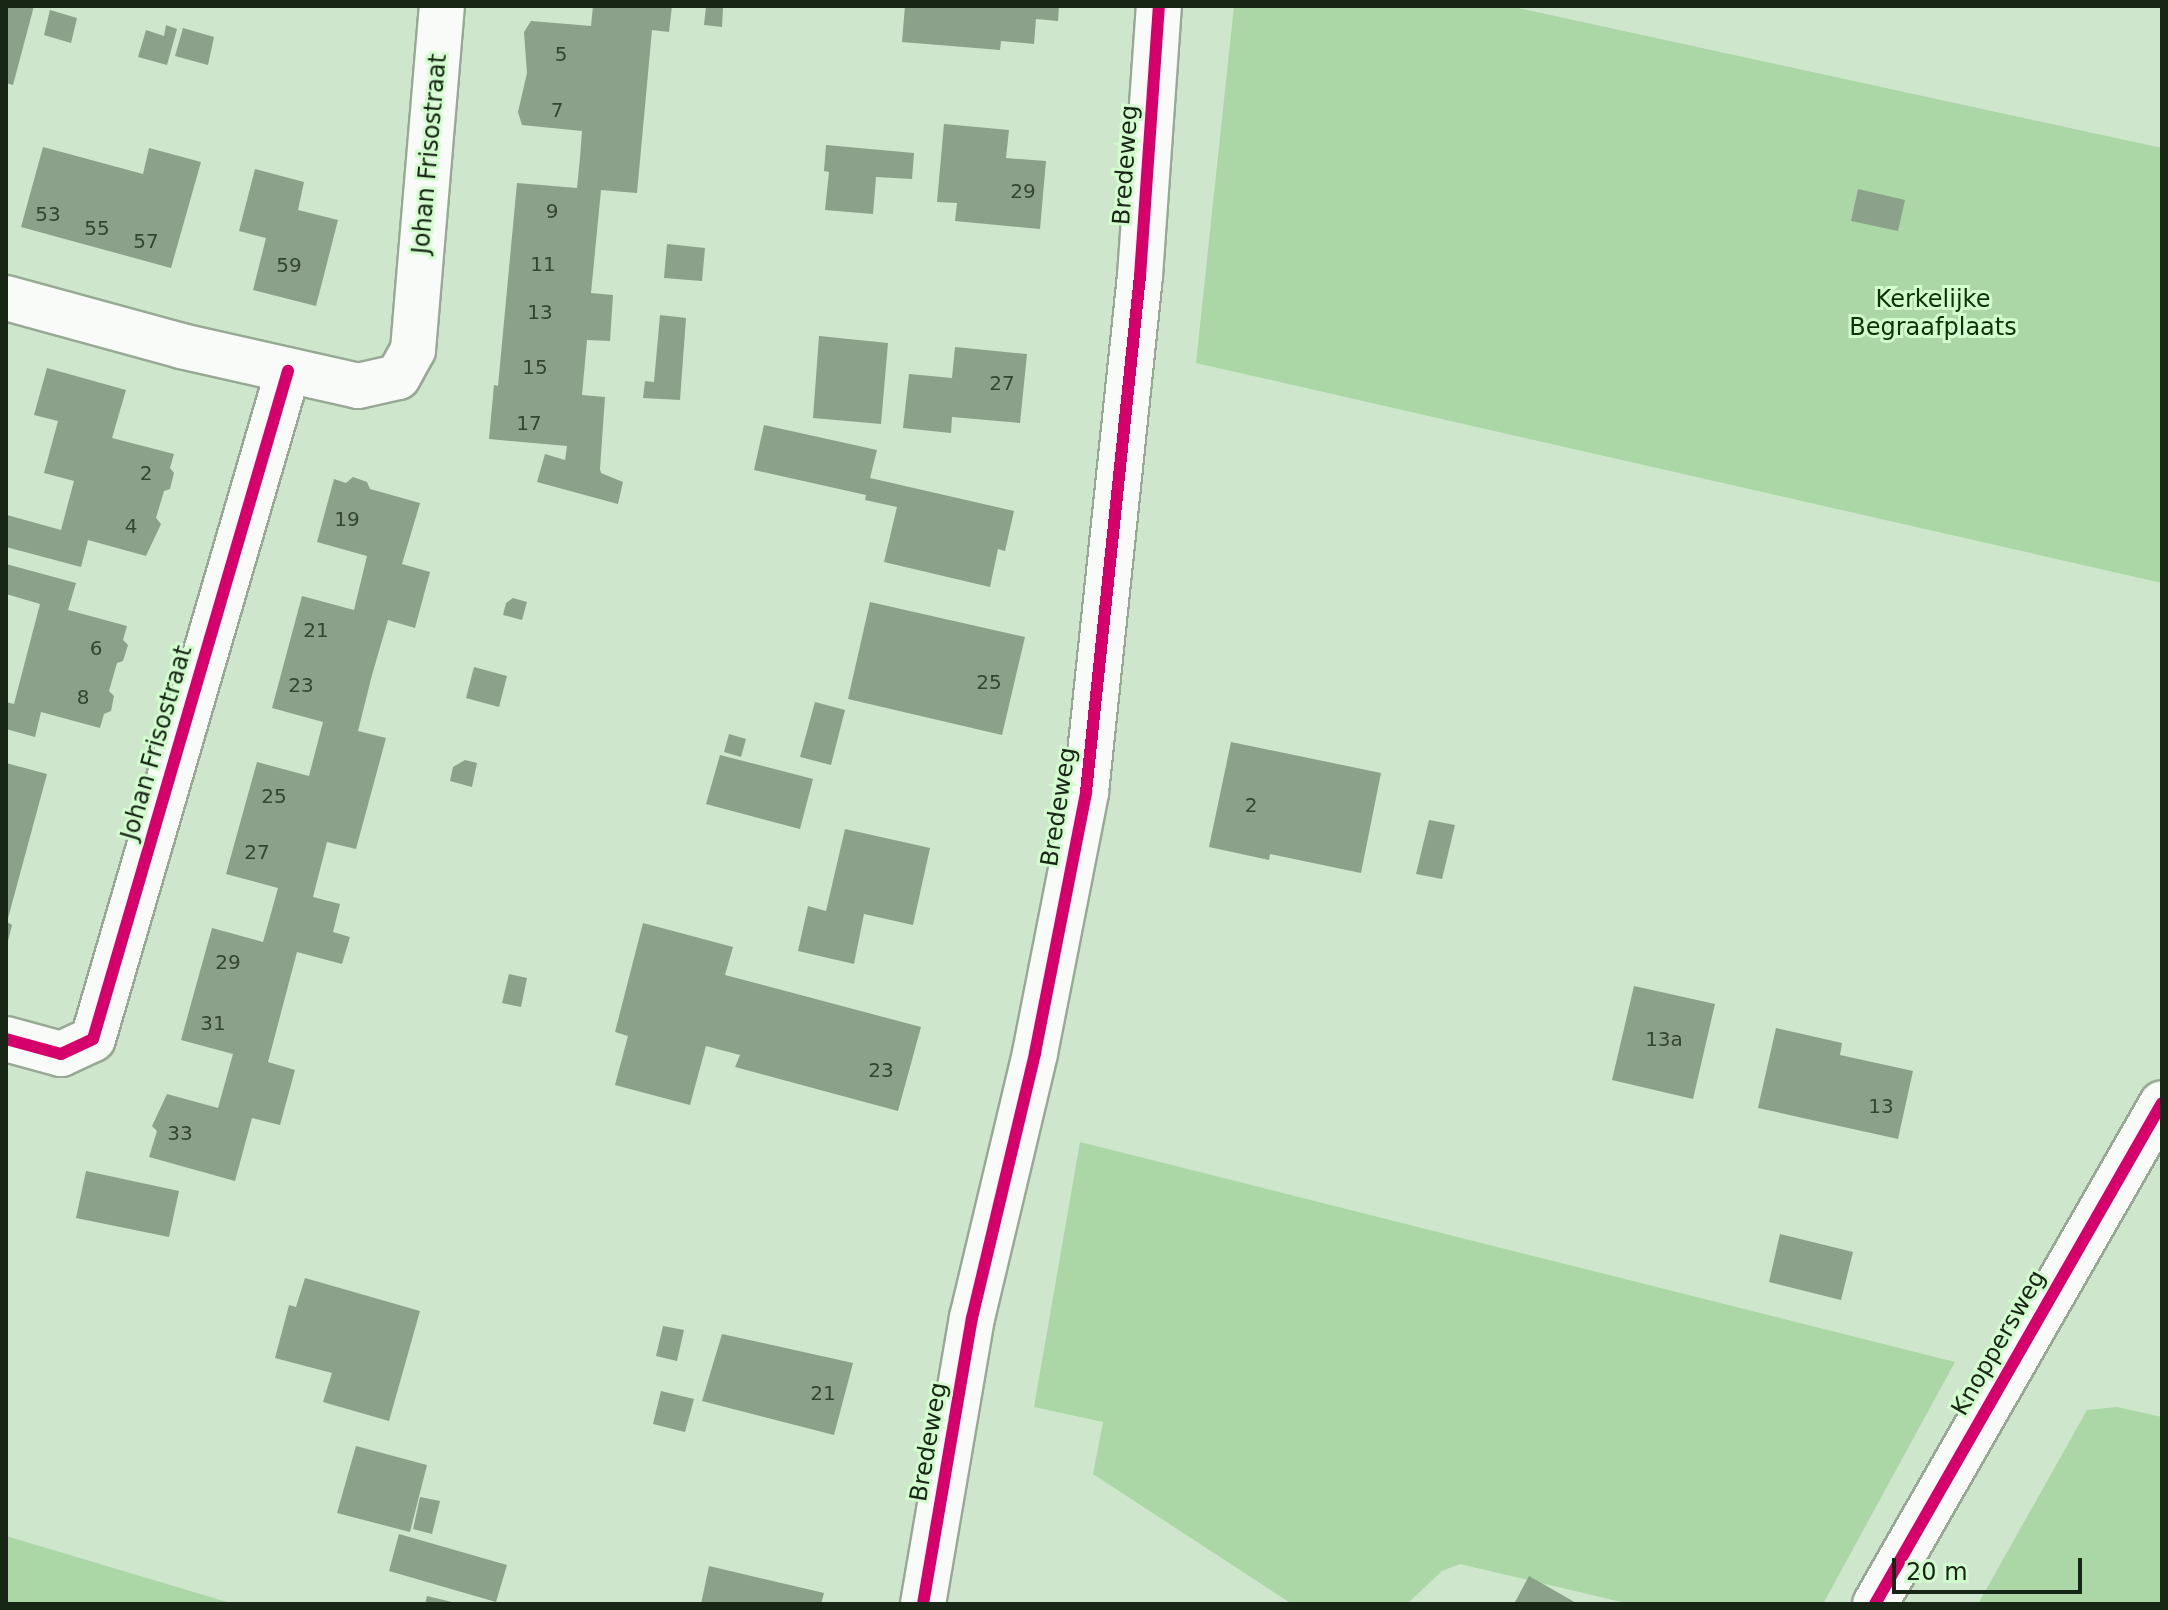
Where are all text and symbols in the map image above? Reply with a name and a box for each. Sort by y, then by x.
house number: 5 [555,42,567,66]
street label: Johan Frisostraat [407,53,453,255]
house number: 7 [551,98,563,122]
street label: Bredeweg [1107,104,1145,226]
house number: 29 [1010,179,1036,203]
house number: 9 [546,199,558,223]
house number: 53 [35,202,61,226]
house number: 55 [84,216,110,240]
house number: 57 [133,229,159,253]
house number: 11 [530,252,556,276]
house number: 59 [276,253,302,277]
park label: Kerkelijke Begraafplaats [1849,286,2017,342]
house number: 13 [527,300,553,324]
house number: 15 [522,355,548,379]
house number: 27 [989,371,1015,395]
house number: 17 [516,411,542,435]
house number: 2 [140,461,152,485]
house number: 19 [334,507,360,531]
house number: 4 [125,514,137,538]
house number: 21 [303,618,329,642]
house number: 6 [90,636,102,660]
street label: Johan Frisostraat [115,642,199,844]
house number: 25 [976,670,1002,694]
house number: 23 [288,673,314,697]
house number: 8 [77,685,89,709]
street label: Bredeweg [1035,745,1083,869]
house number: 25 [261,784,287,808]
house number: 2 [1245,793,1257,817]
house number: 27 [244,840,270,864]
house number: 29 [215,950,241,974]
house number: 31 [200,1011,226,1035]
house number: 13a [1645,1027,1683,1051]
house number: 23 [868,1058,894,1082]
house number: 13 [1868,1094,1894,1118]
house number: 33 [167,1121,193,1145]
street label: Knoppersweg [1946,1265,2052,1421]
street label: Bredeweg [904,1380,954,1504]
house number: 21 [810,1381,836,1405]
scale bar [1896,1542,2086,1592]
text: 20 m [1906,1558,1968,1586]

